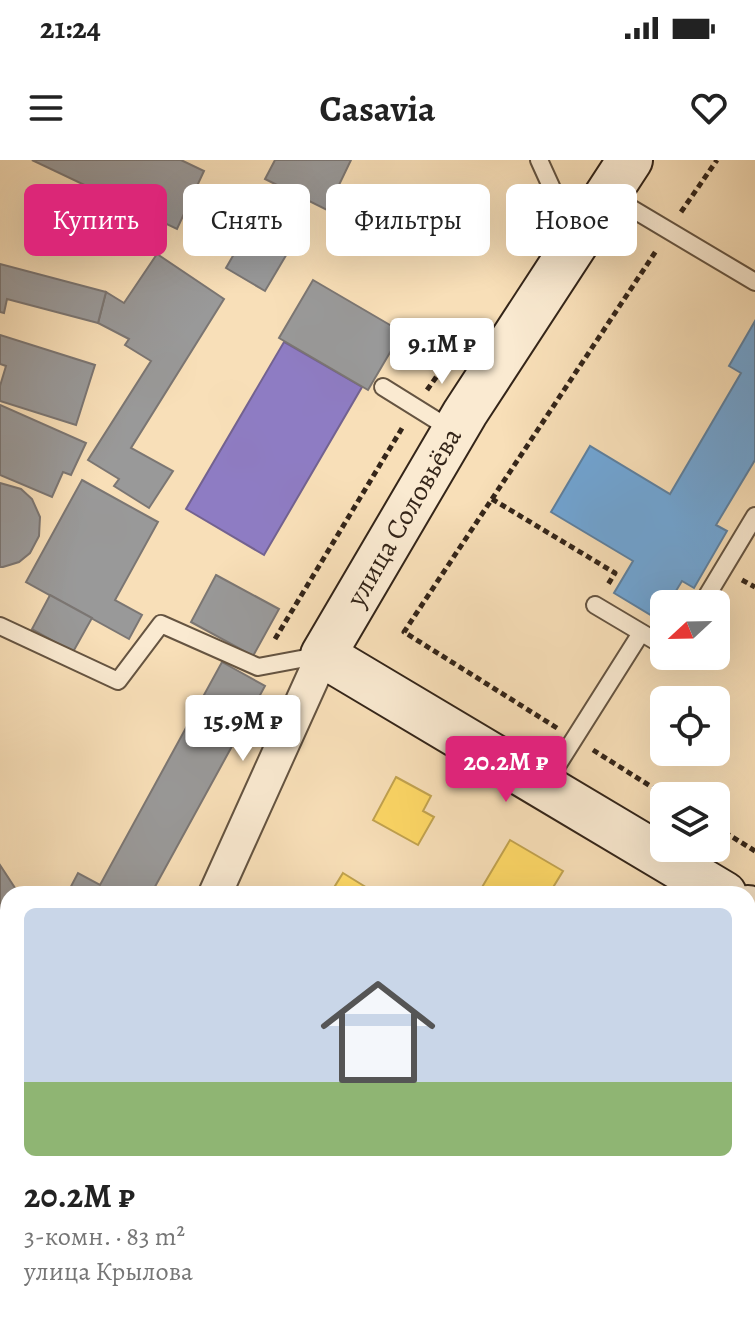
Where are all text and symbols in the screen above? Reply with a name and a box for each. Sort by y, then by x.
text: 21:24 [40,8,101,48]
text: Casavia [320,84,435,133]
icon: menu [24,86,68,130]
icon: heart [687,86,731,130]
chip: Купить [24,184,167,256]
chip: Снять [183,184,310,256]
chip: Фильтры [326,184,490,256]
chip: Новое [506,184,637,256]
pin: 9.1M ₽ [377,318,507,386]
text: 9.1M ₽ [408,326,476,361]
street label: улица Соловьёва [337,420,471,614]
north arrow [650,590,730,670]
map controls [650,590,730,862]
button: locate [650,686,730,766]
pin: 15.9M ₽ [169,695,317,763]
text: 15.9M ₽ [203,703,283,738]
pin: 20.2M ₽ [432,736,580,804]
text: 20.2M ₽ [464,744,548,779]
button: layers [650,782,730,862]
icon: home [306,960,450,1104]
text: 20.2M ₽ [24,1172,135,1219]
text: 3-комн. · 83 m² [24,1219,185,1254]
text: улица Крылова [24,1254,193,1289]

